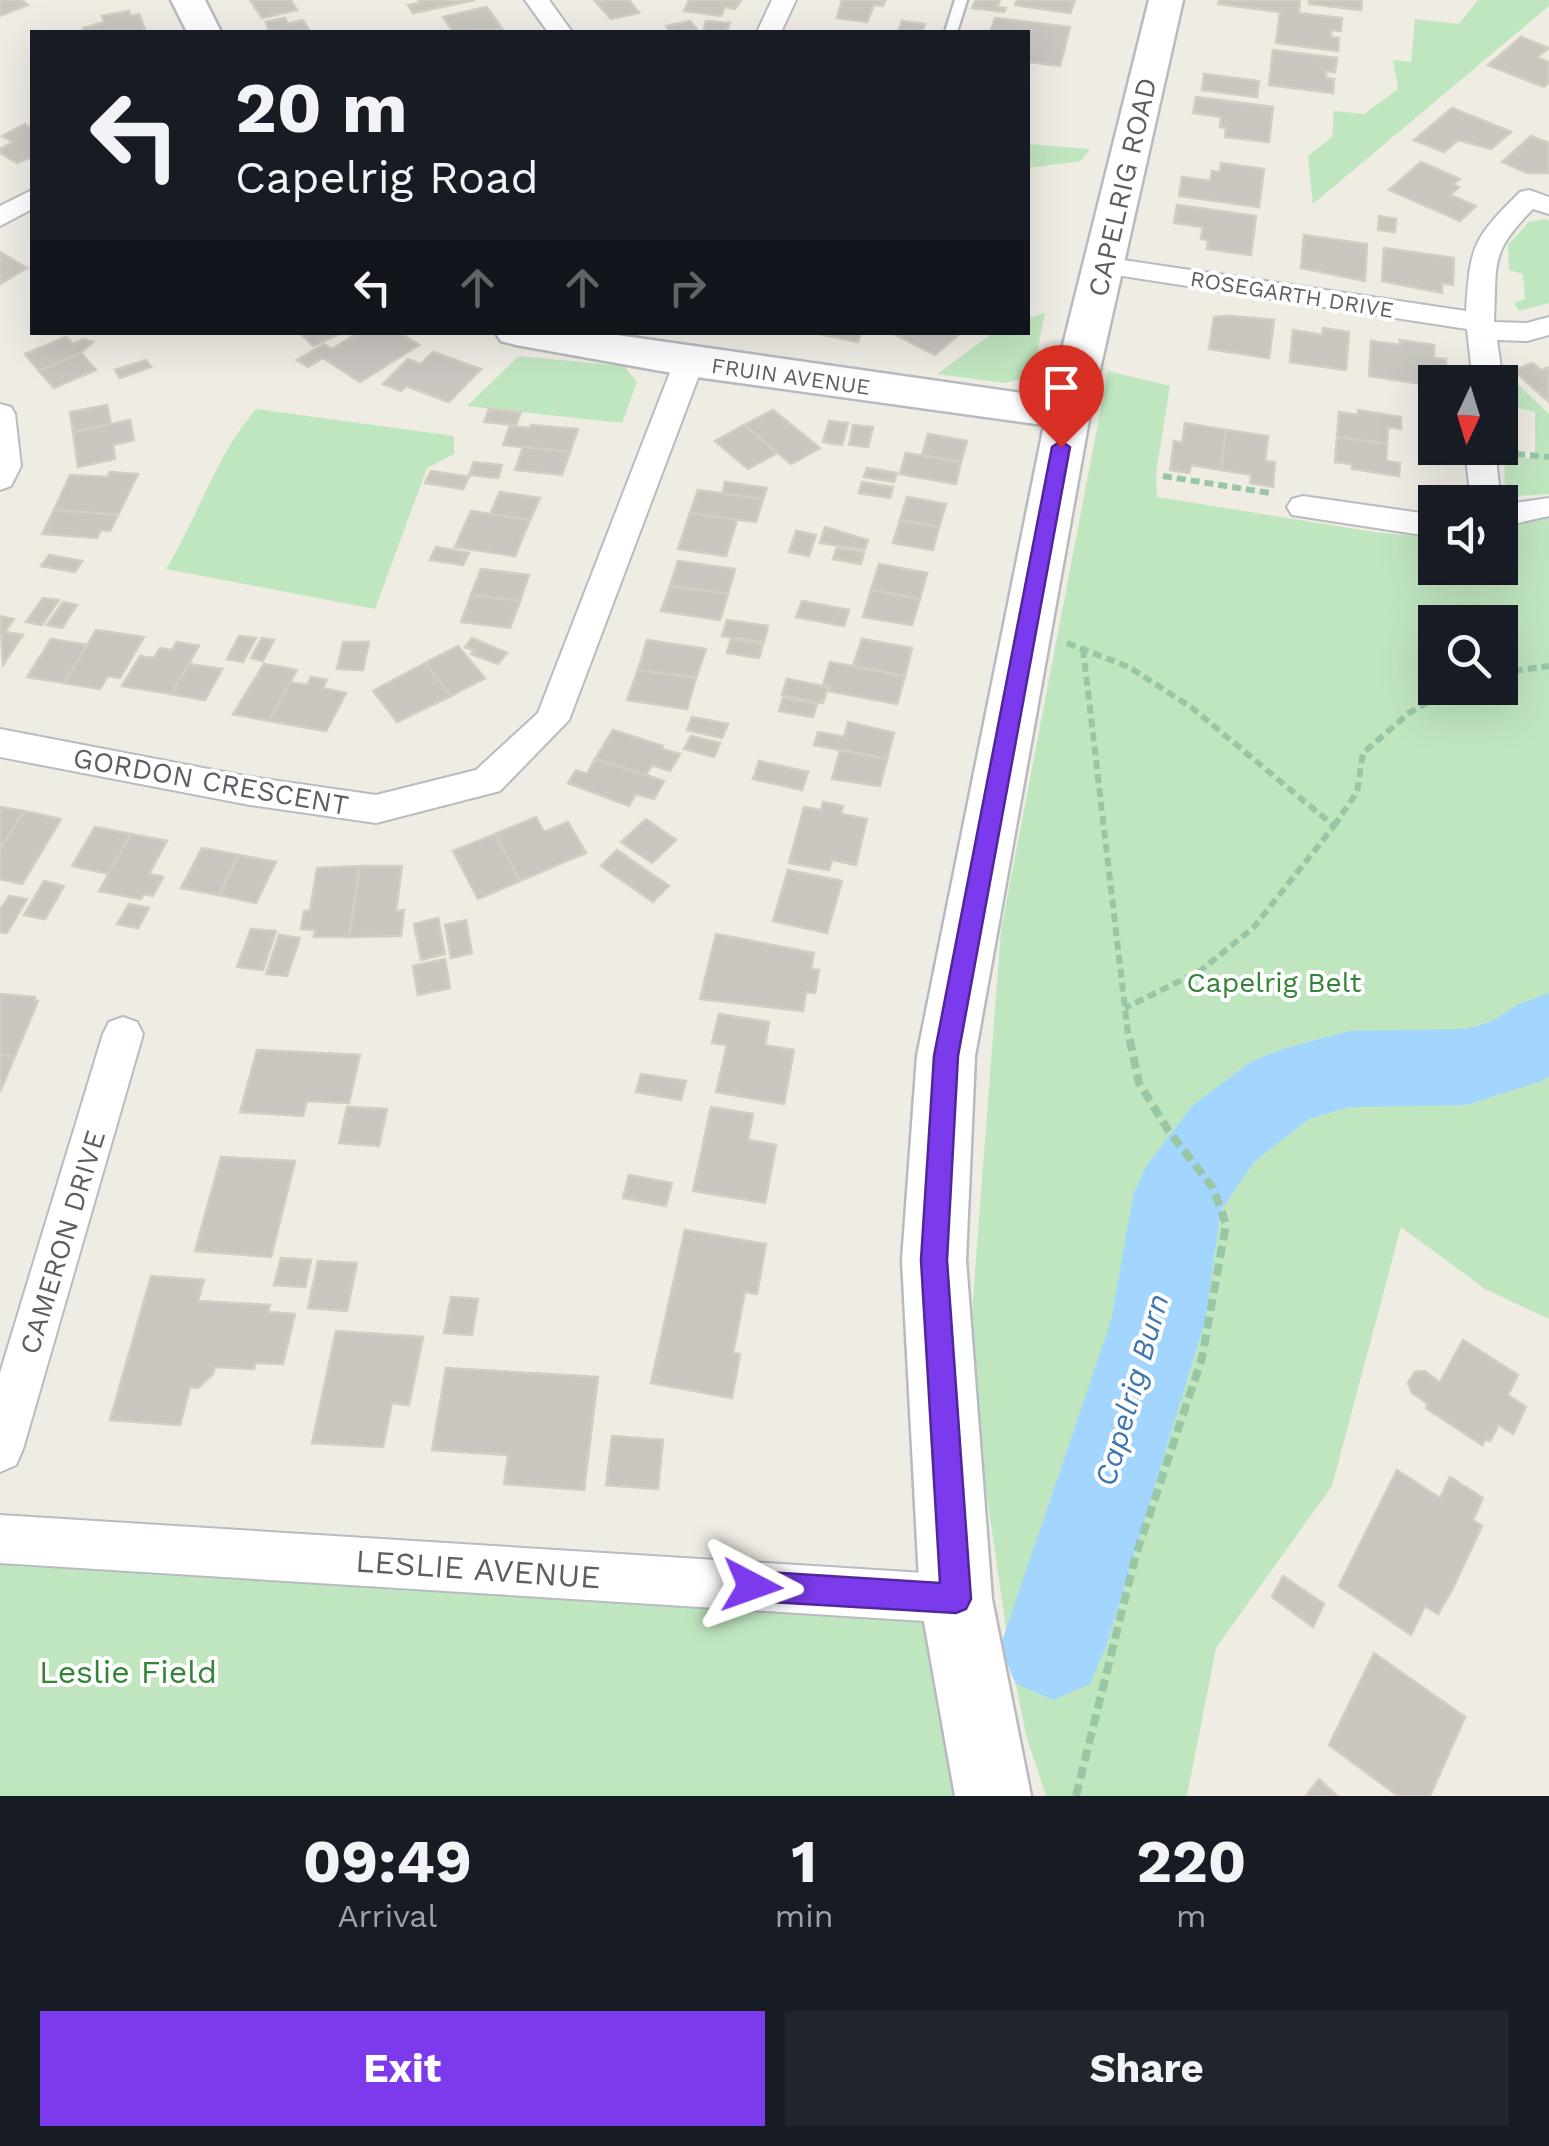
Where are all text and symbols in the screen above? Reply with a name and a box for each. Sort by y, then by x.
text: 20 m [235,67,408,149]
icon: left [70,70,200,200]
street label: CAPELRIG ROAD [1081,74,1164,300]
text: Capelrig Road [235,151,539,204]
icon: left [345,260,400,315]
icon: ahead [450,260,505,315]
icon: ahead [555,260,610,315]
icon: right [660,260,715,315]
street label: ROSEGARTH DRIVE [1188,266,1395,323]
pin [1019,345,1104,448]
street label: FRUIN AVENUE [710,353,872,400]
icon: arrive [1034,360,1089,415]
north arrow [1418,365,1518,465]
map controls [1418,365,1518,705]
button: sound [1418,485,1518,585]
button: search [1418,605,1518,705]
street label: GORDON CRESCENT [71,741,351,822]
park label: Capelrig Belt [1187,966,1362,999]
street label: CAMERON DRIVE [13,1126,112,1358]
water label: Capelrig Burn [1087,1290,1176,1490]
position arrow [700,1534,804,1638]
street label: LESLIE AVENUE [354,1541,602,1597]
park label: Leslie Field [39,1653,217,1691]
text: 09:49 [303,1826,472,1897]
text: 1 [791,1826,817,1897]
text: 220 [1136,1826,1246,1897]
text: Arrival [337,1897,437,1935]
text: min [775,1897,834,1935]
text: m [1176,1897,1206,1935]
button: Exit [40,2011,765,2126]
button: Share [785,2011,1509,2126]

